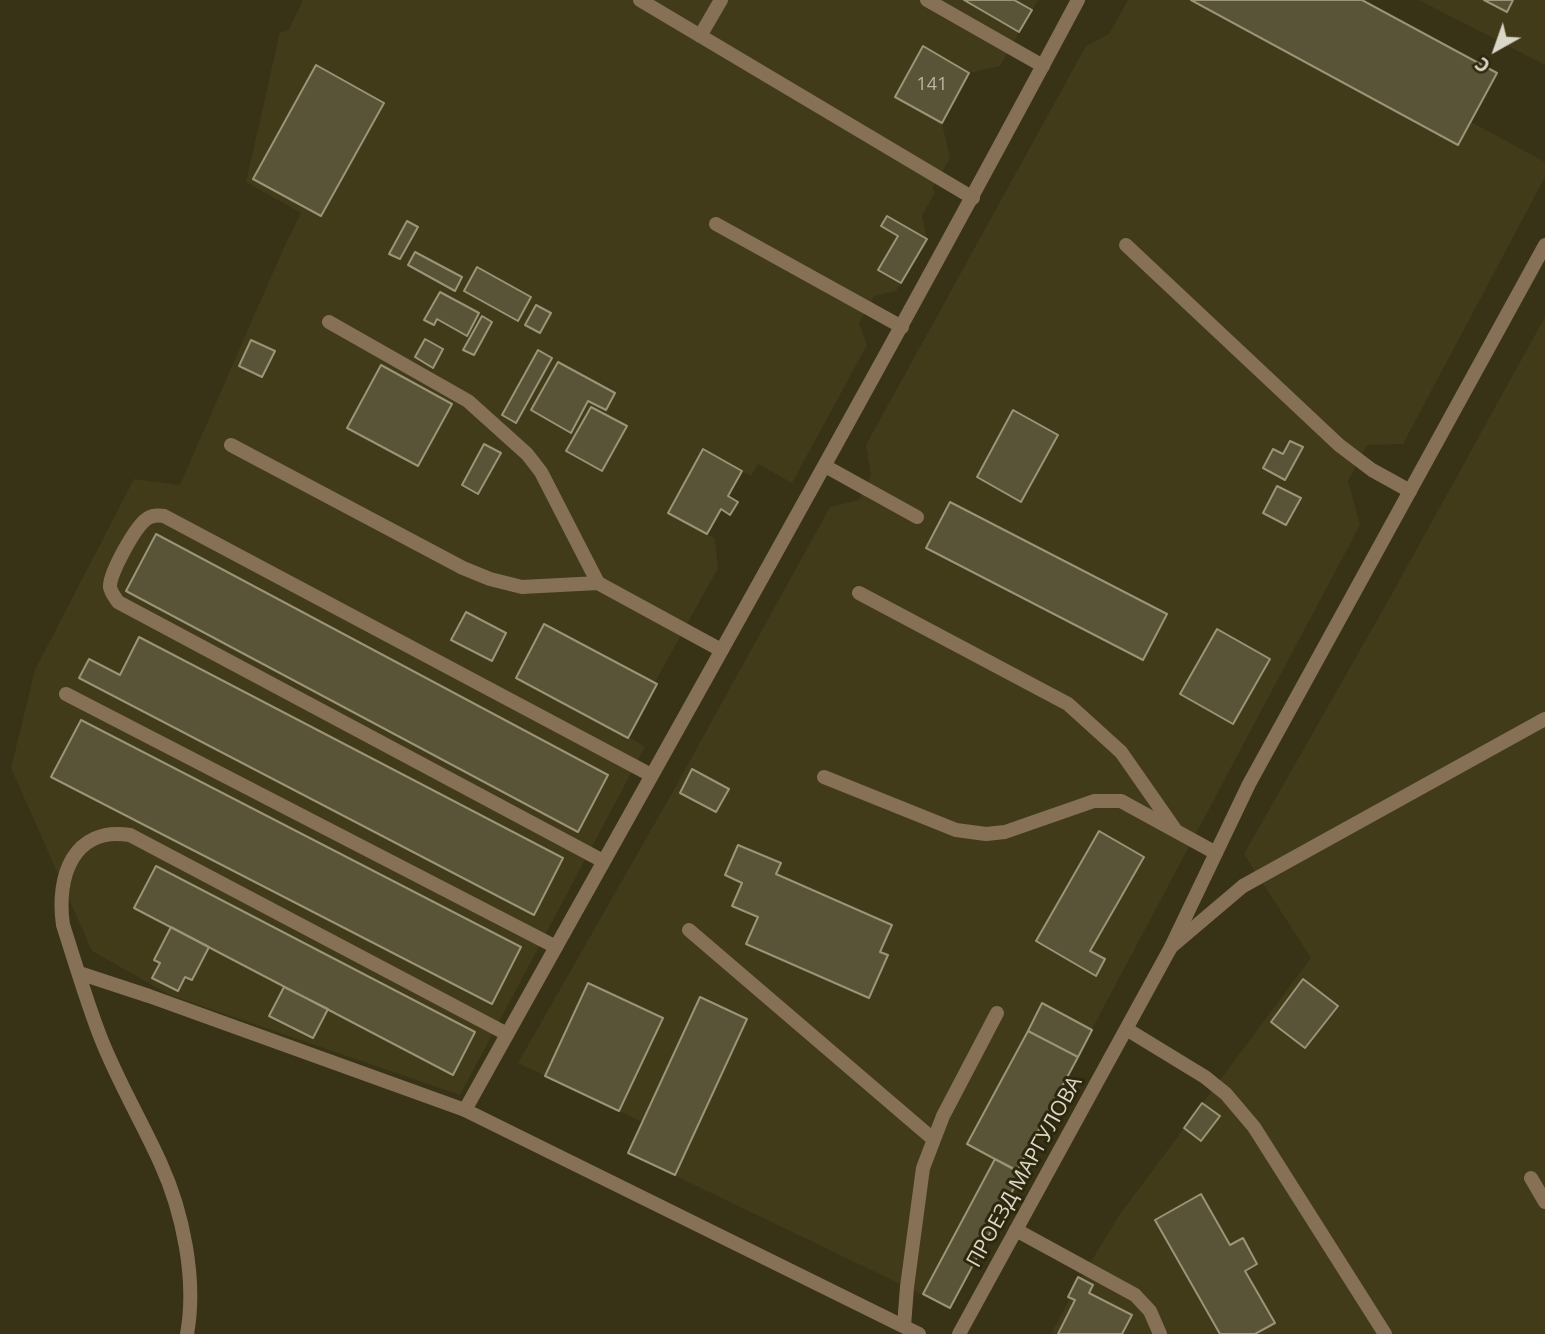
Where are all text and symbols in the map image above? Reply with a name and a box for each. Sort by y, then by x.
north arrow [1461,14,1531,84]
text: С [1470,51,1496,79]
house number: 141 [917,74,947,96]
street label: ПРОЕЗД МАРГУЛОВА [962,1072,1088,1272]

